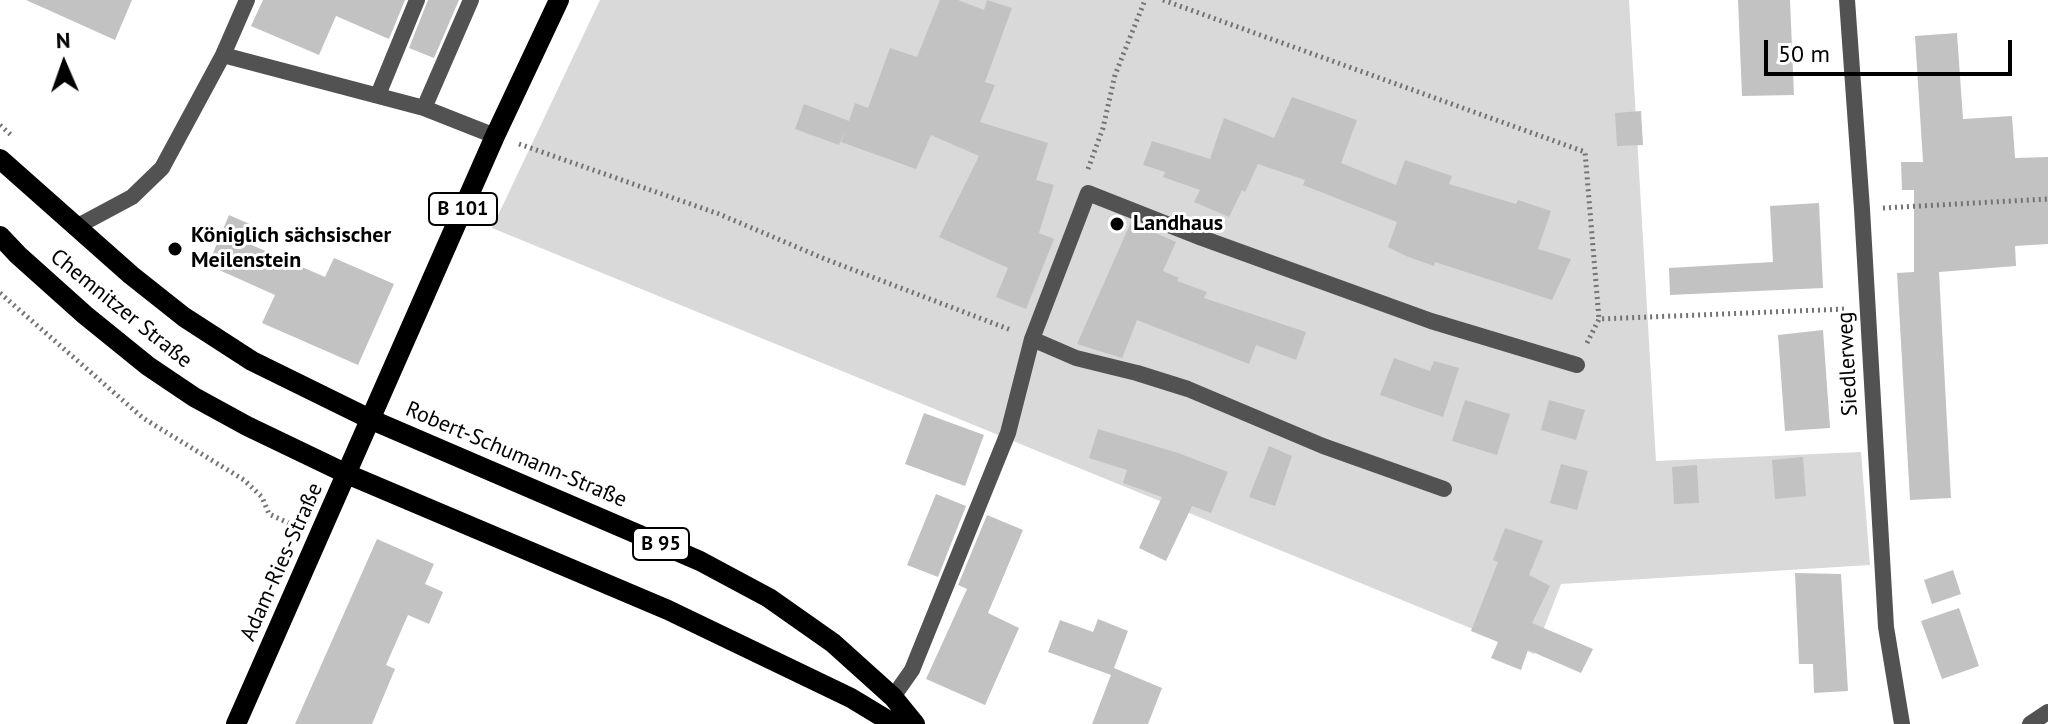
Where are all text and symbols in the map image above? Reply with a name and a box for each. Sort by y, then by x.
north arrow [24,24,104,104]
scale bar [1768,24,2016,74]
text: N [55,26,71,54]
text: 50 m [1778,38,1830,69]
road number: B 101 [429,193,497,225]
place label: Landhaus [1133,211,1223,237]
marker: Landhaus [1108,215,1126,233]
place label: Königlich sächsischer Meilenstein [191,223,391,274]
marker: Königlich sächsischer Meilenstein [166,240,184,258]
street label: Chemnitzer Straße [45,244,197,374]
street label: Siedlerweg [1832,311,1864,417]
street label: Robert-Schumann-Straße [401,396,631,514]
street label: Adam-Ries-Straße [235,479,329,645]
road number: B 95 [633,528,689,560]

